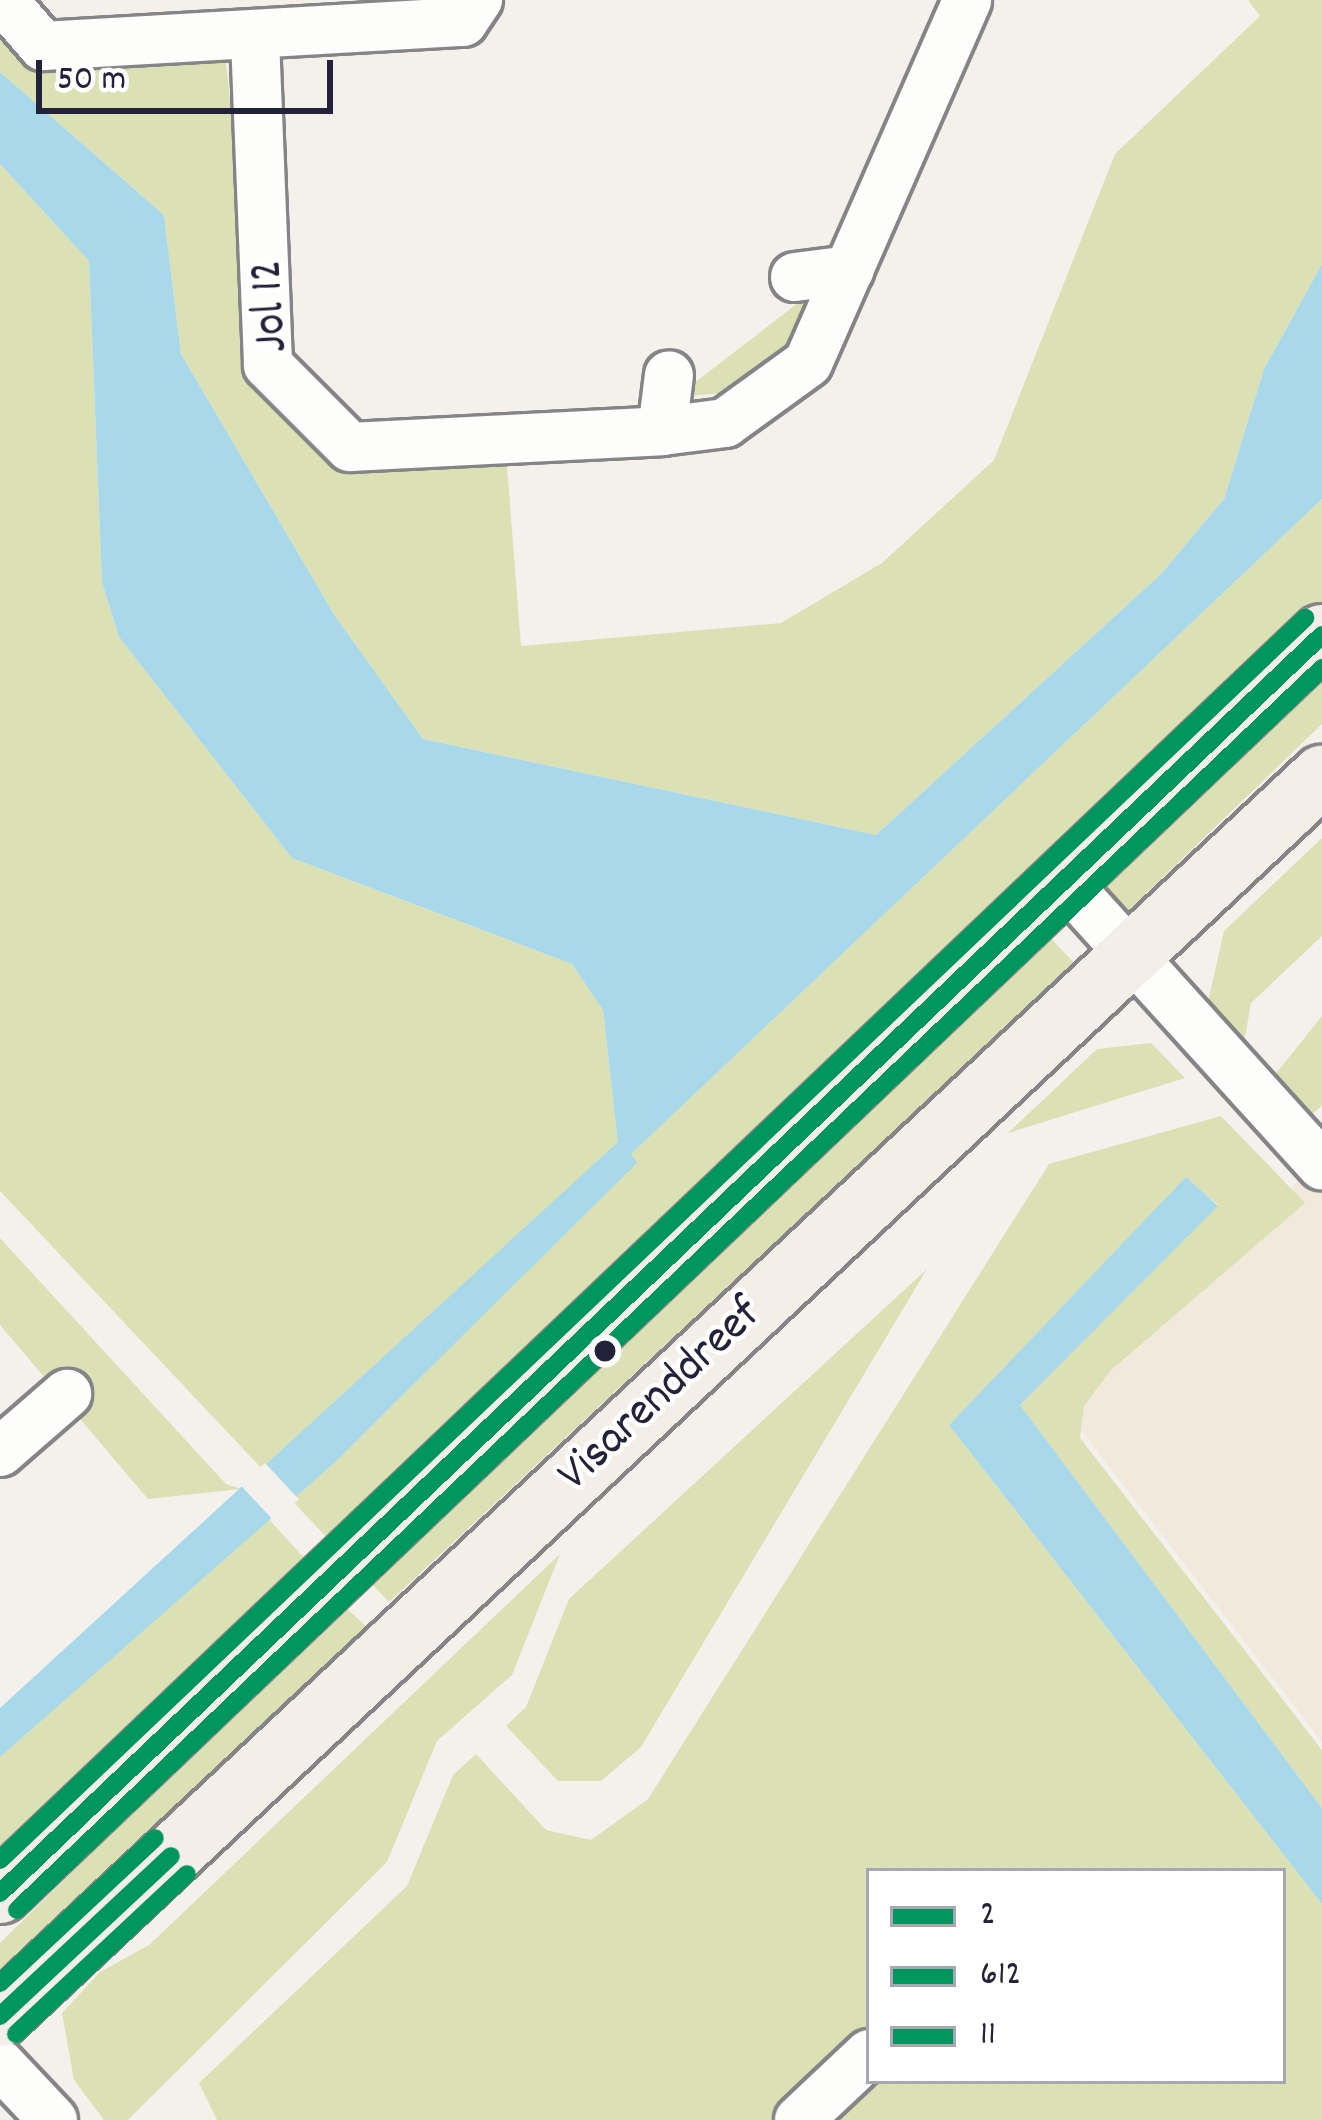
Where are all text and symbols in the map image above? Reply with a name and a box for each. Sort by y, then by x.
scale bar [42,36,339,110]
text: 50 m [57,55,126,107]
street label: Jol 12 [240,258,304,354]
street label: Visarenddreef [547,1287,775,1505]
unlabelled marker [594,1340,616,1362]
legend [866,1868,1286,2084]
text: 2 [980,1890,996,1942]
text: 612 [980,1950,1021,2002]
text: 11 [980,2010,996,2062]

